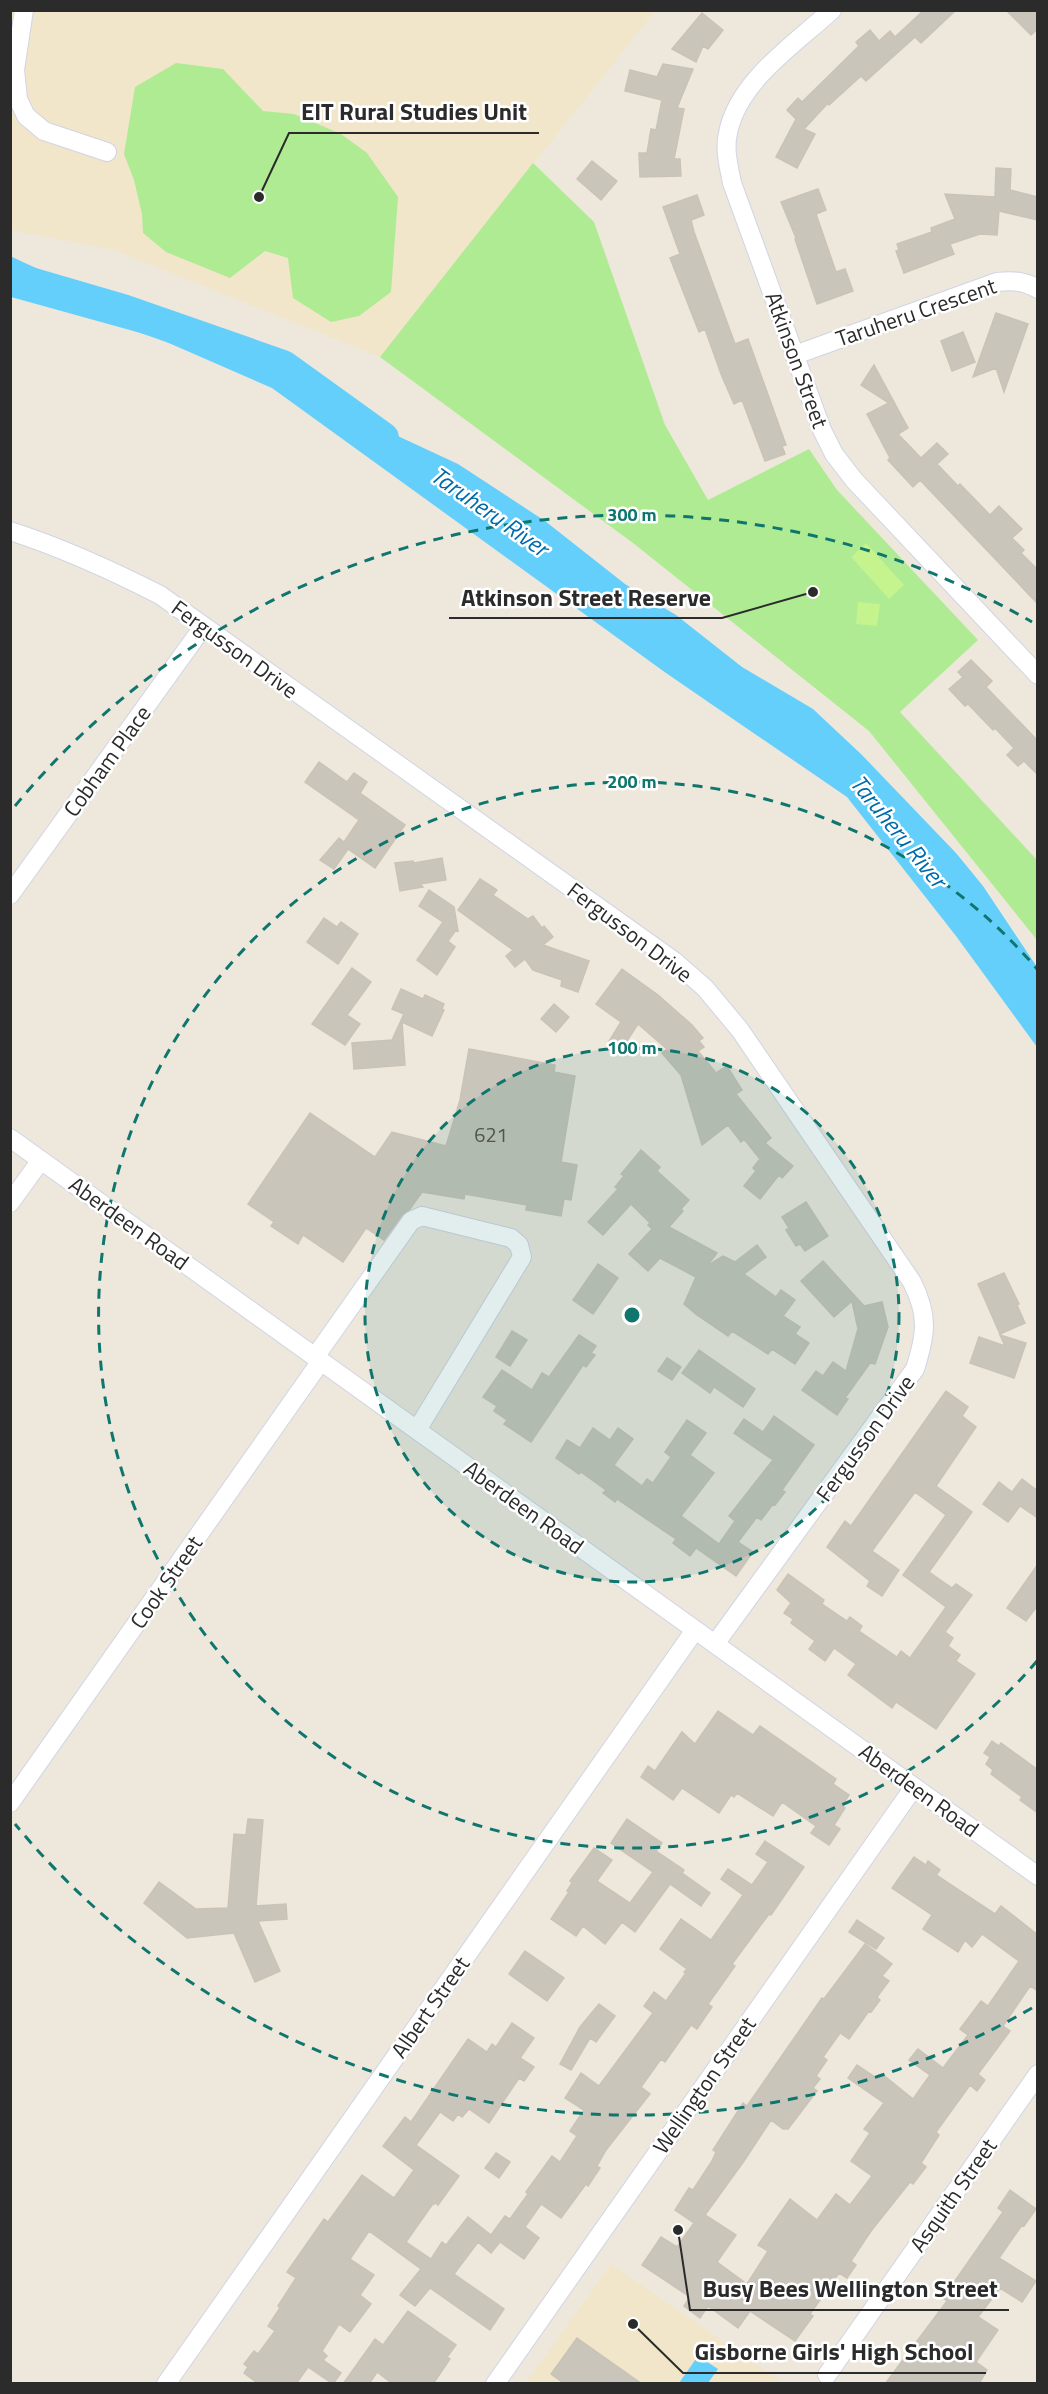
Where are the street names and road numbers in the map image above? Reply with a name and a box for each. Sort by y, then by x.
street label: Taruheru Crescent [831,269,1001,355]
street label: Atkinson Street [757,287,838,433]
street label: Fergusson Drive [164,591,306,707]
street label: Cobham Place [55,698,159,824]
street label: Fergusson Drive [560,873,700,991]
street label: Aberdeen Road [62,1168,196,1278]
street label: Fergusson Drive [807,1367,923,1509]
street label: Aberdeen Road [457,1452,591,1562]
street label: Cook Street [121,1528,211,1636]
street label: Aberdeen Road [852,1735,986,1845]
street label: Albert Street [382,1949,478,2065]
street label: Wellington Street [644,2009,764,2161]
street label: Asquith Street [901,2131,1005,2259]

